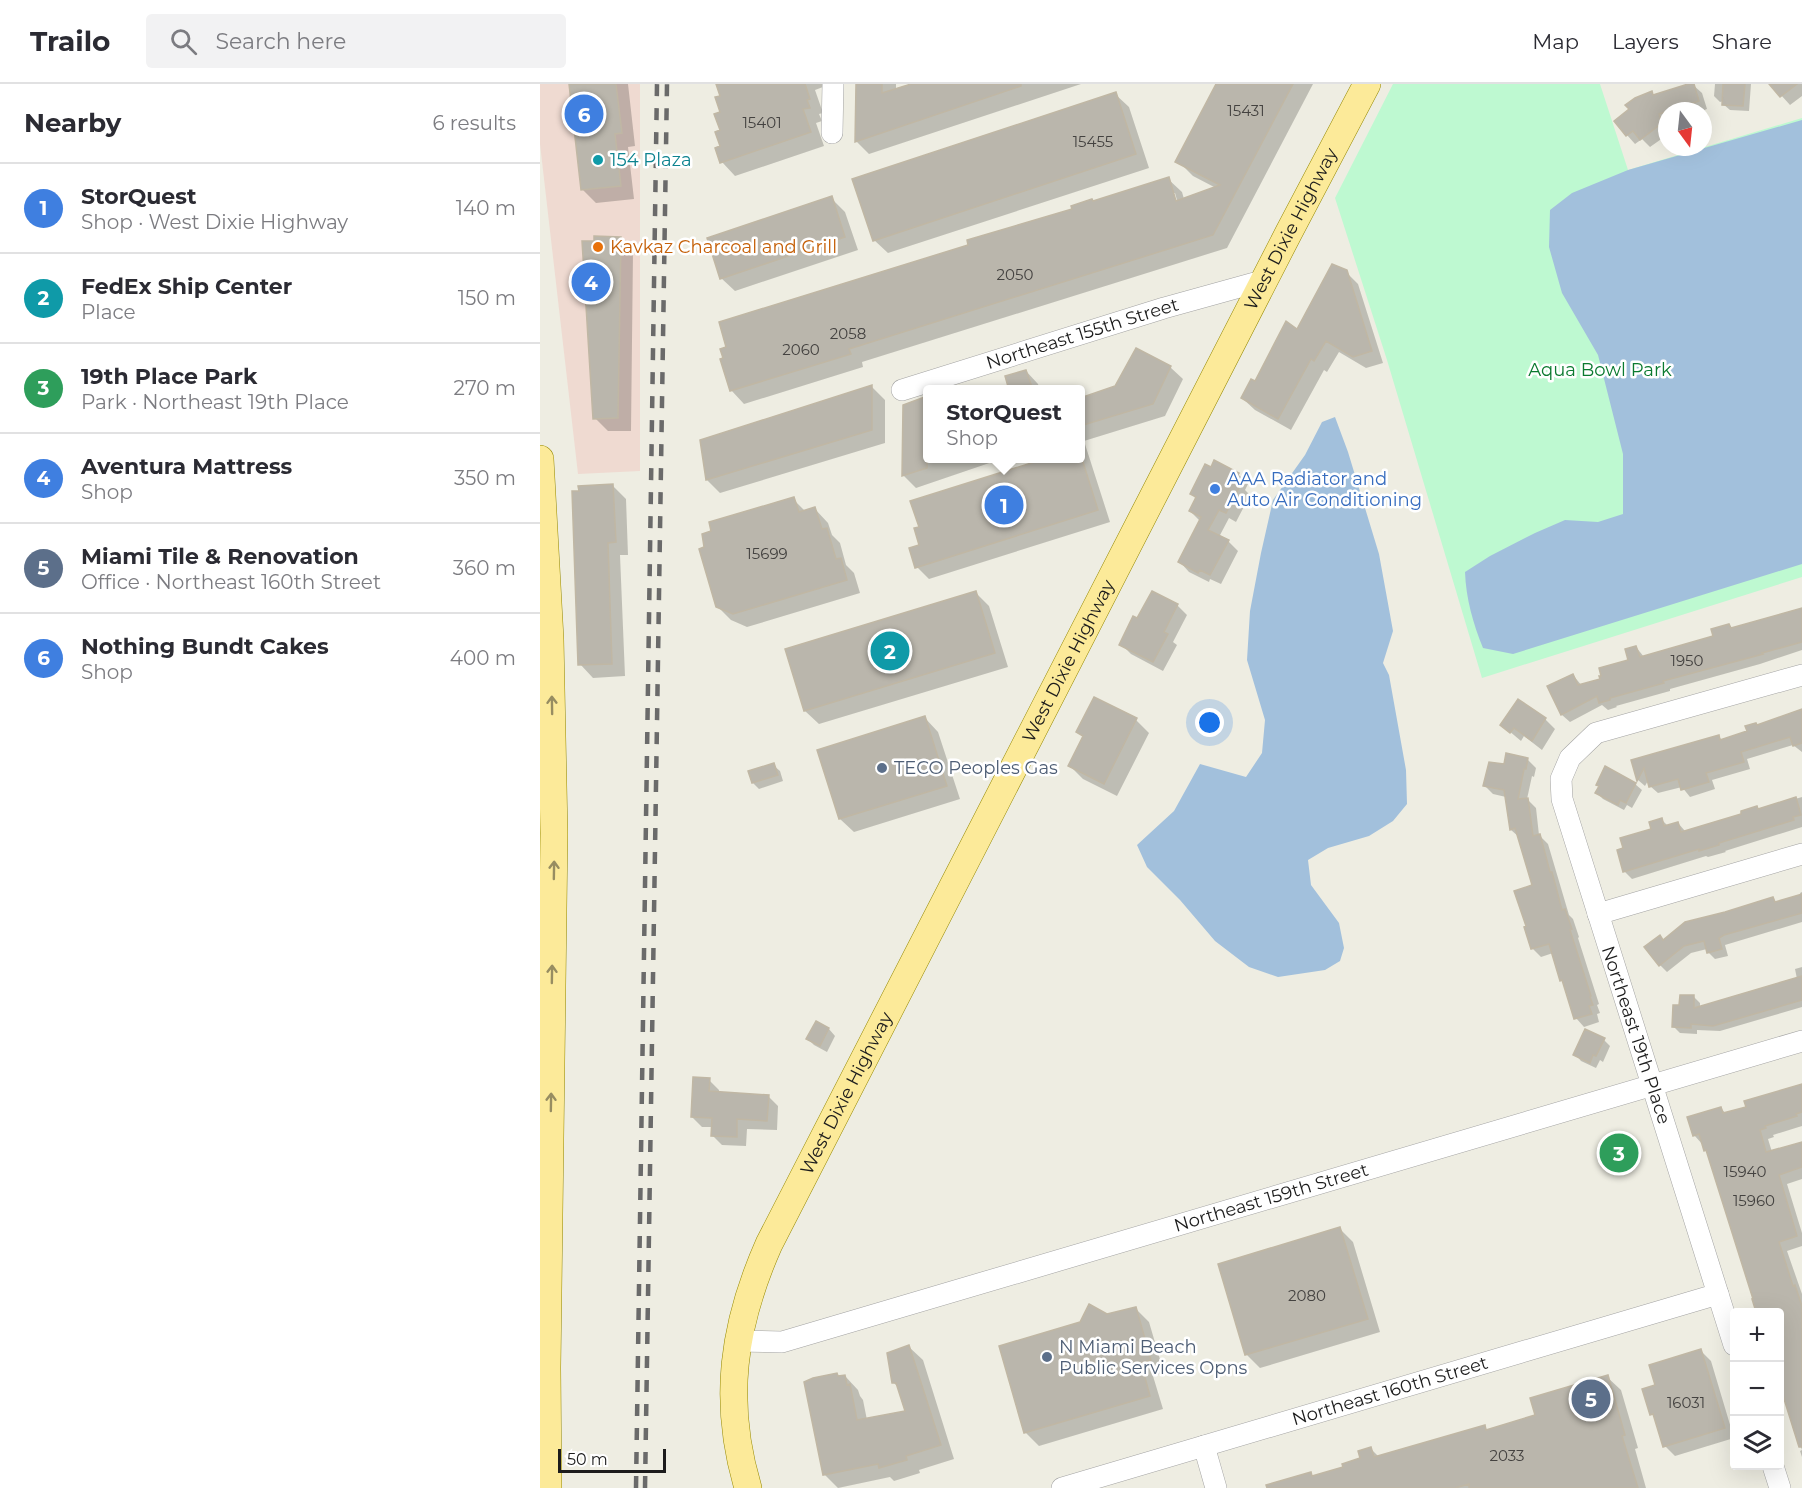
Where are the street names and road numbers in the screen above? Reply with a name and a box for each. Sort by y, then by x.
street label: West Dixie Highway [1240,144,1342,314]
street label: Northeast 155th Street [983,293,1181,374]
street label: West Dixie Highway [1018,576,1120,746]
street label: Northeast 19th Place [1597,943,1675,1127]
street label: West Dixie Highway [796,1008,897,1178]
street label: Northeast 159th Street [1171,1159,1371,1237]
street label: Northeast 160th Street [1289,1352,1491,1430]

